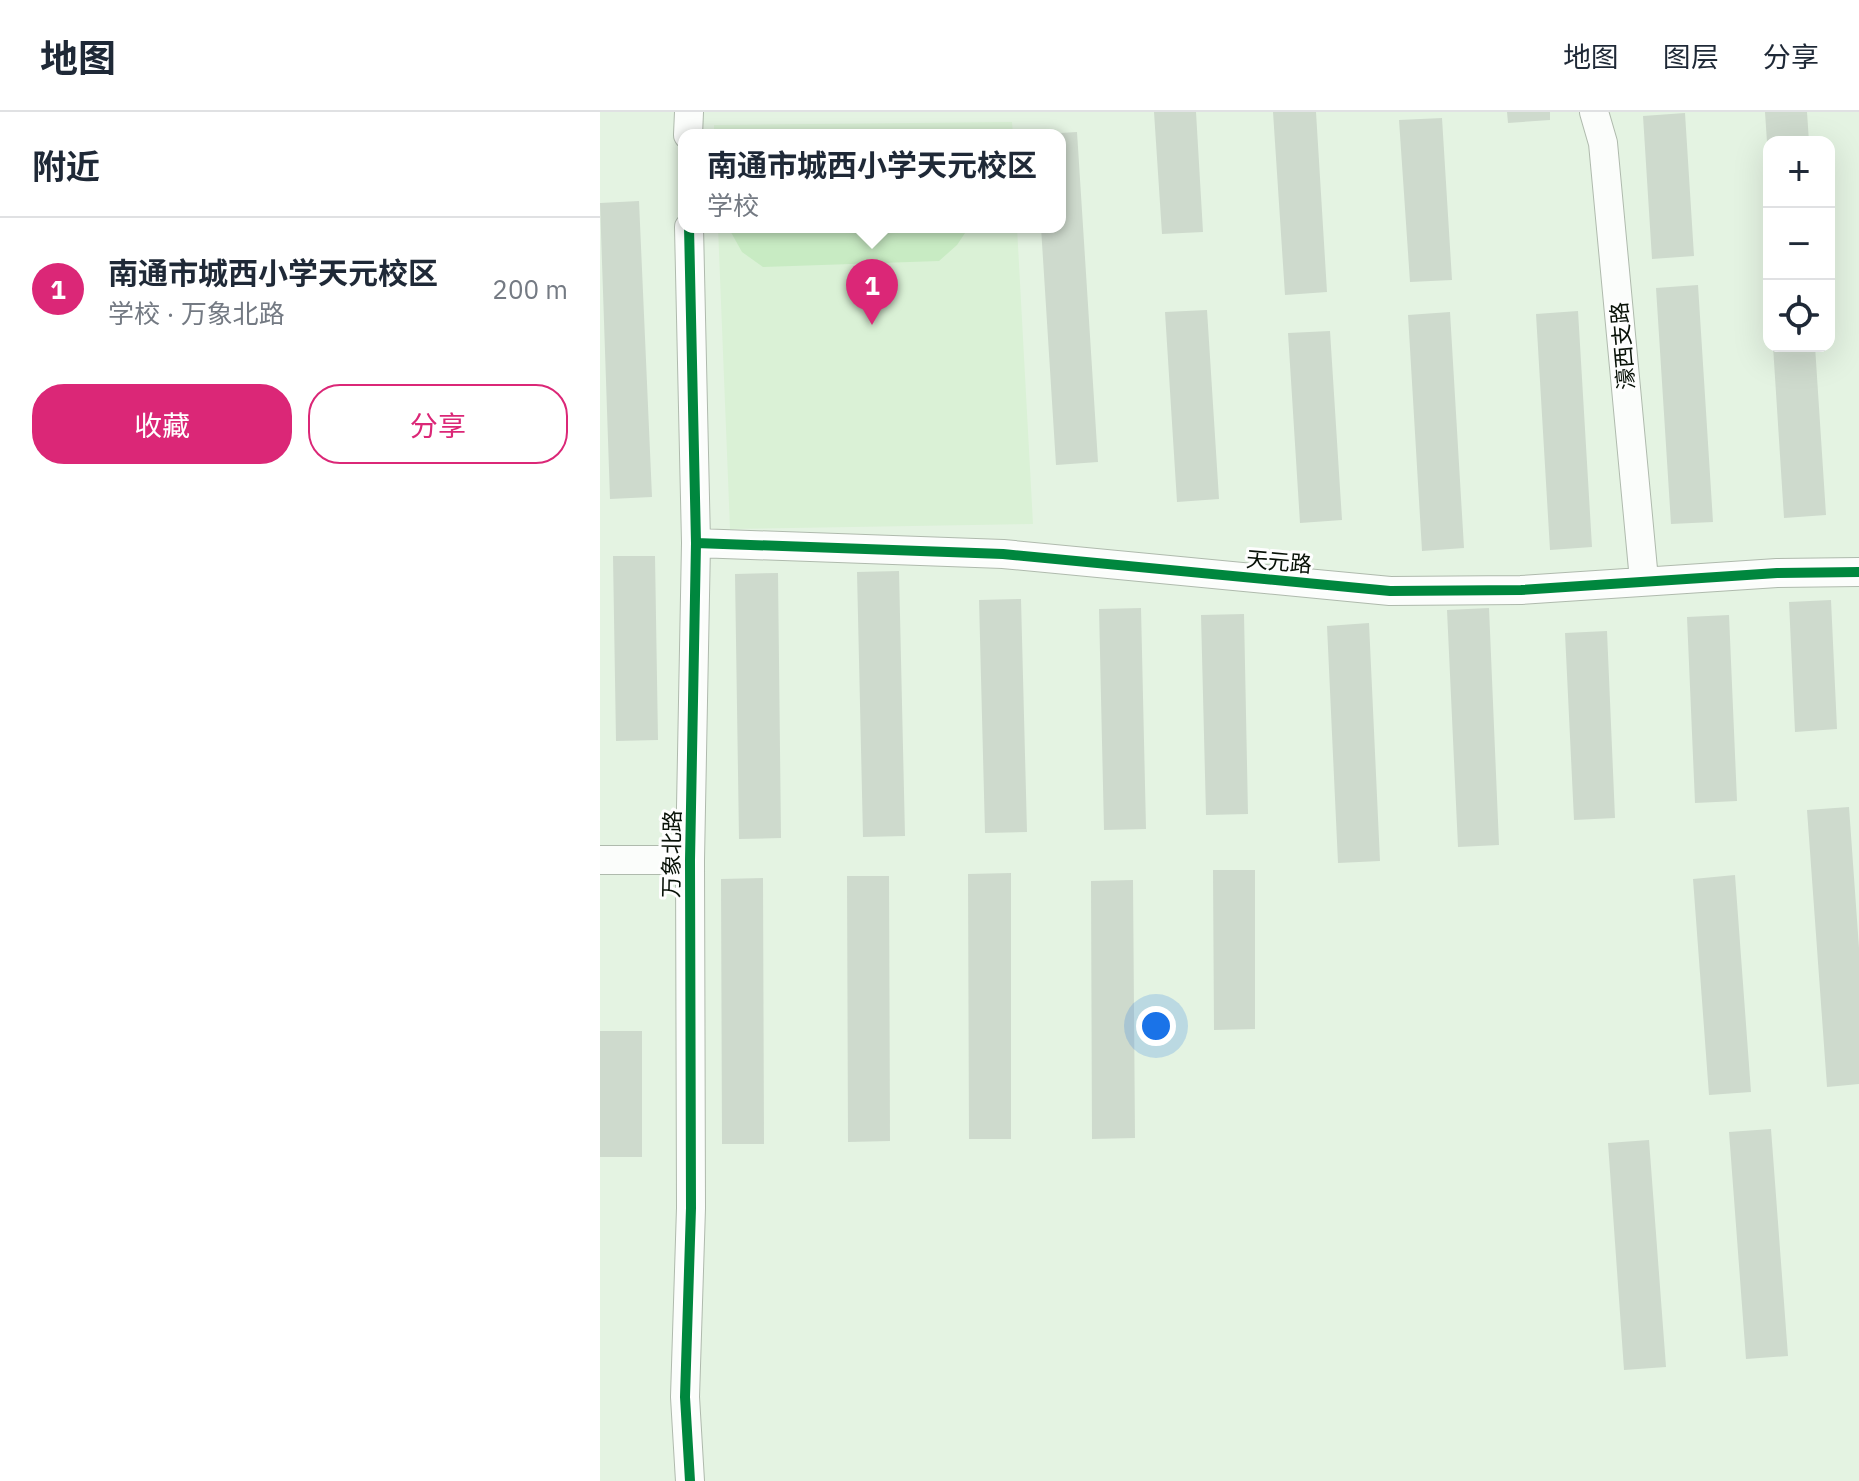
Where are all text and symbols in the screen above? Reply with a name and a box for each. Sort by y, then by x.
text: 地图 [40,33,116,82]
text: 地图 [1563,38,1619,75]
text: 图层 [1663,38,1719,75]
text: 分享 [1763,38,1819,75]
popup [678,129,1066,233]
map controls [1763,136,1835,352]
button: + [1763,136,1835,208]
text: 附近 [32,144,100,188]
text: 南通市城西小学天元校区 [707,145,1037,184]
text: 学校 [707,188,759,222]
button: − [1763,208,1835,280]
text: 南通市城西小学天元校区 [108,253,438,292]
pin: 1 [846,259,898,325]
text: 1 [50,272,66,306]
text: 200 m [492,272,568,306]
button: locate [1763,280,1835,352]
text: 学校 · 万象北路 [108,296,285,330]
street label: 濠西支路 [1604,301,1640,391]
button: 收藏 [32,384,292,464]
button: 分享 [308,384,568,464]
street label: 天元路 [1245,544,1313,578]
street label: 万象北路 [656,810,686,898]
your location [1136,1006,1176,1046]

